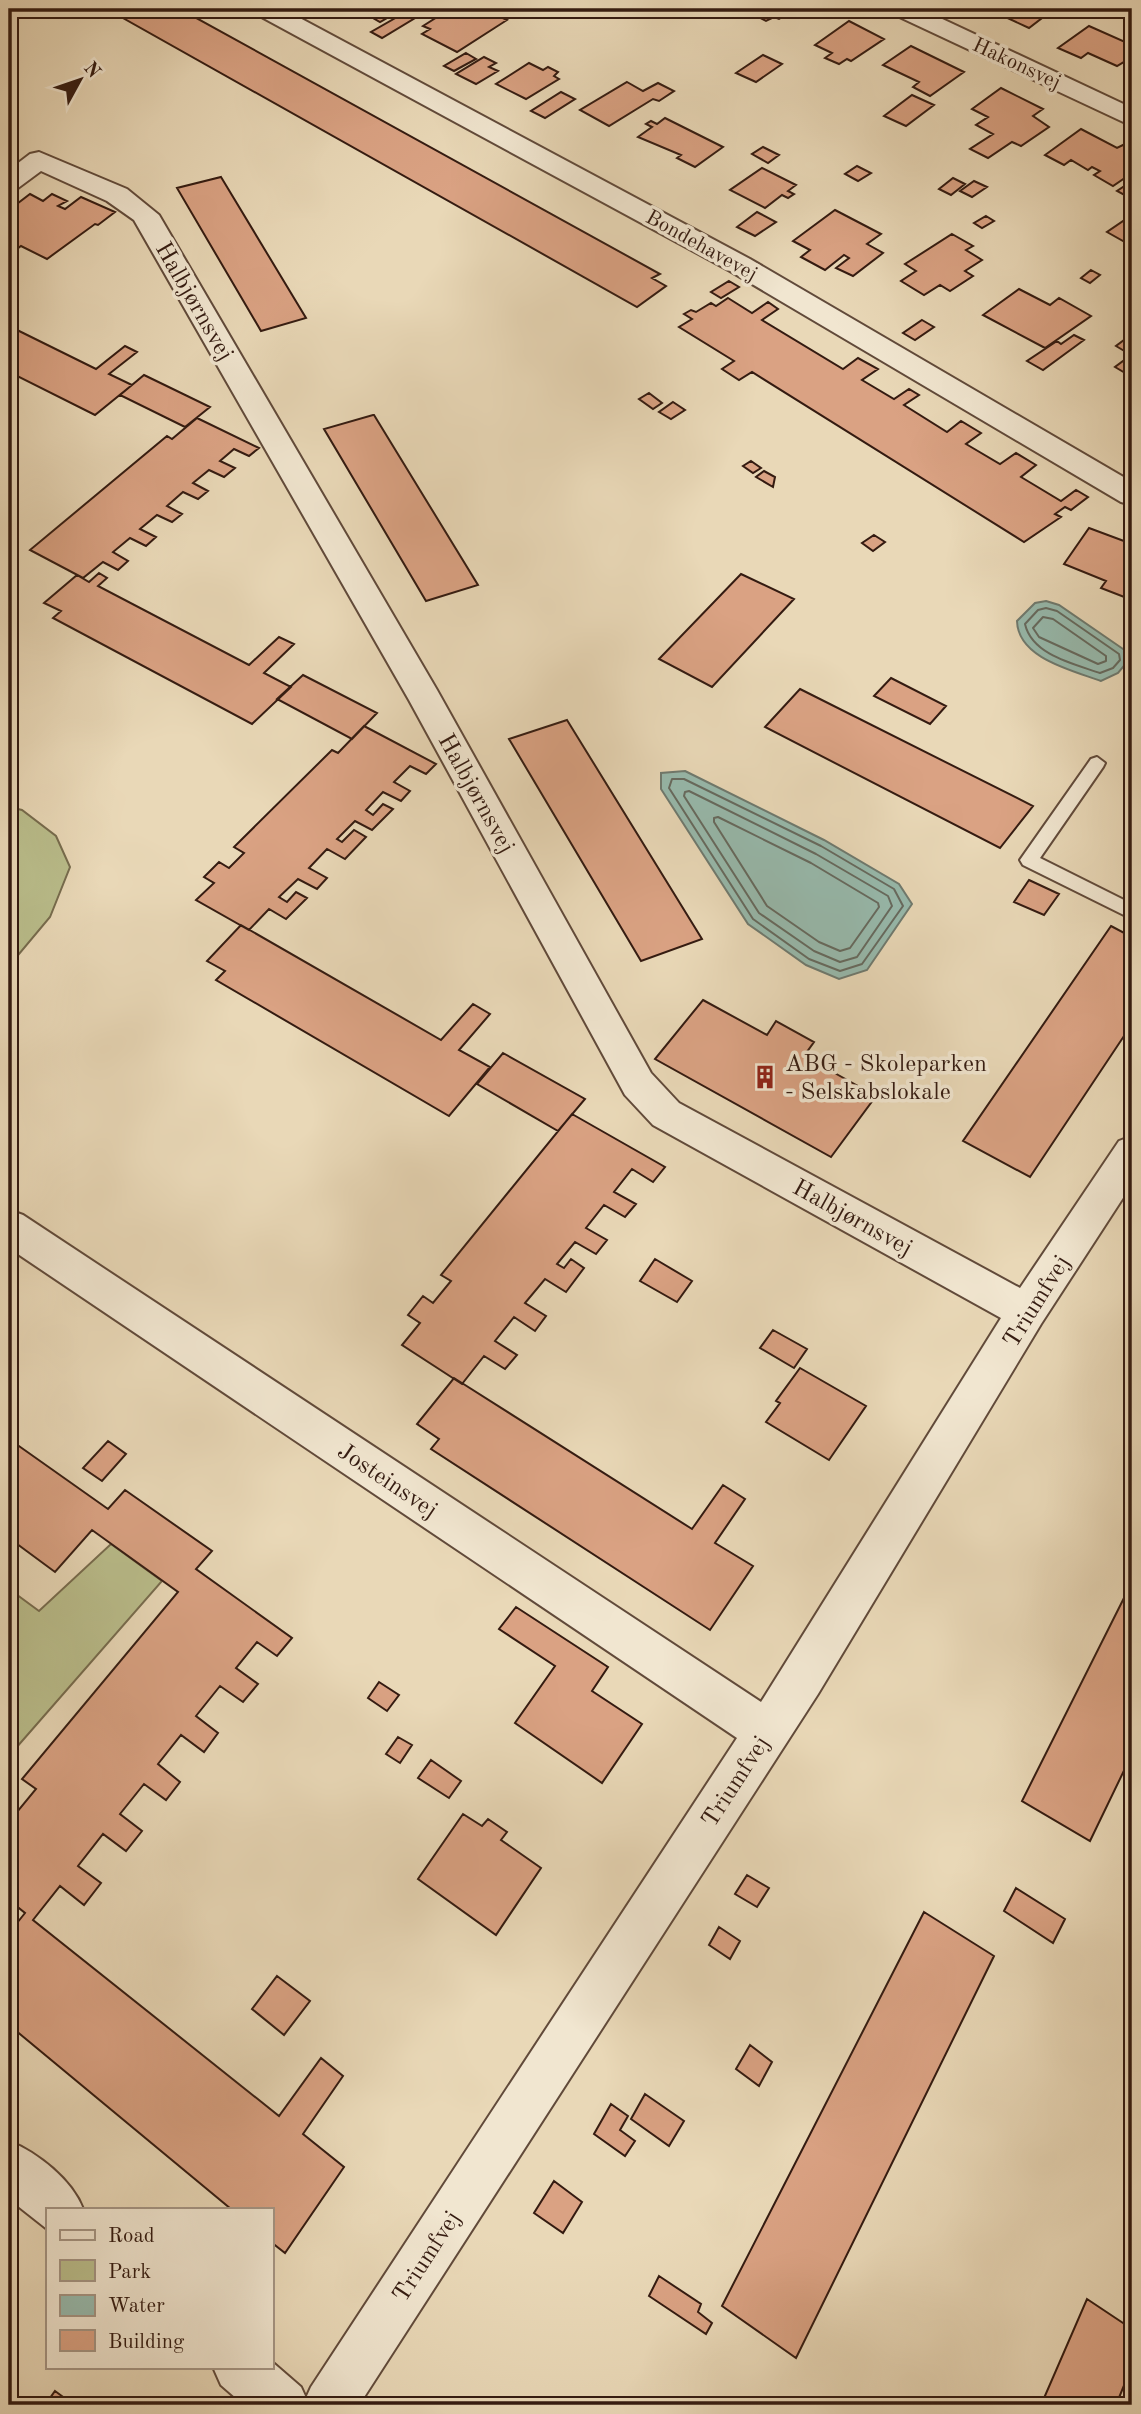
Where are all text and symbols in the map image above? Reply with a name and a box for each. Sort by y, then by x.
street label: Hakonsvej [969,35,1064,94]
north arrow [46,46,116,116]
text: N [79,59,103,83]
street label: Bondehavevej [642,207,761,286]
street label: Halbjørnsvej [150,239,237,365]
street label: Halbjørnsvej [433,730,518,858]
place label: ABG - Skoleparken - Selskabslokale [785,1053,987,1105]
building icon: ABG - Skoleparken - Selskabslokale [751,1063,779,1091]
street label: Halbjørnsvej [788,1176,916,1261]
street label: Triumfvej [1000,1252,1075,1352]
street label: Josteinsvej [333,1440,441,1524]
street label: Triumfvej [698,1732,775,1832]
street label: Triumfvej [389,2207,466,2307]
legend [46,2208,273,2368]
text: Road [108,2226,155,2247]
text: Park [108,2262,151,2283]
text: Water [108,2296,165,2317]
text: Building [108,2332,185,2353]

